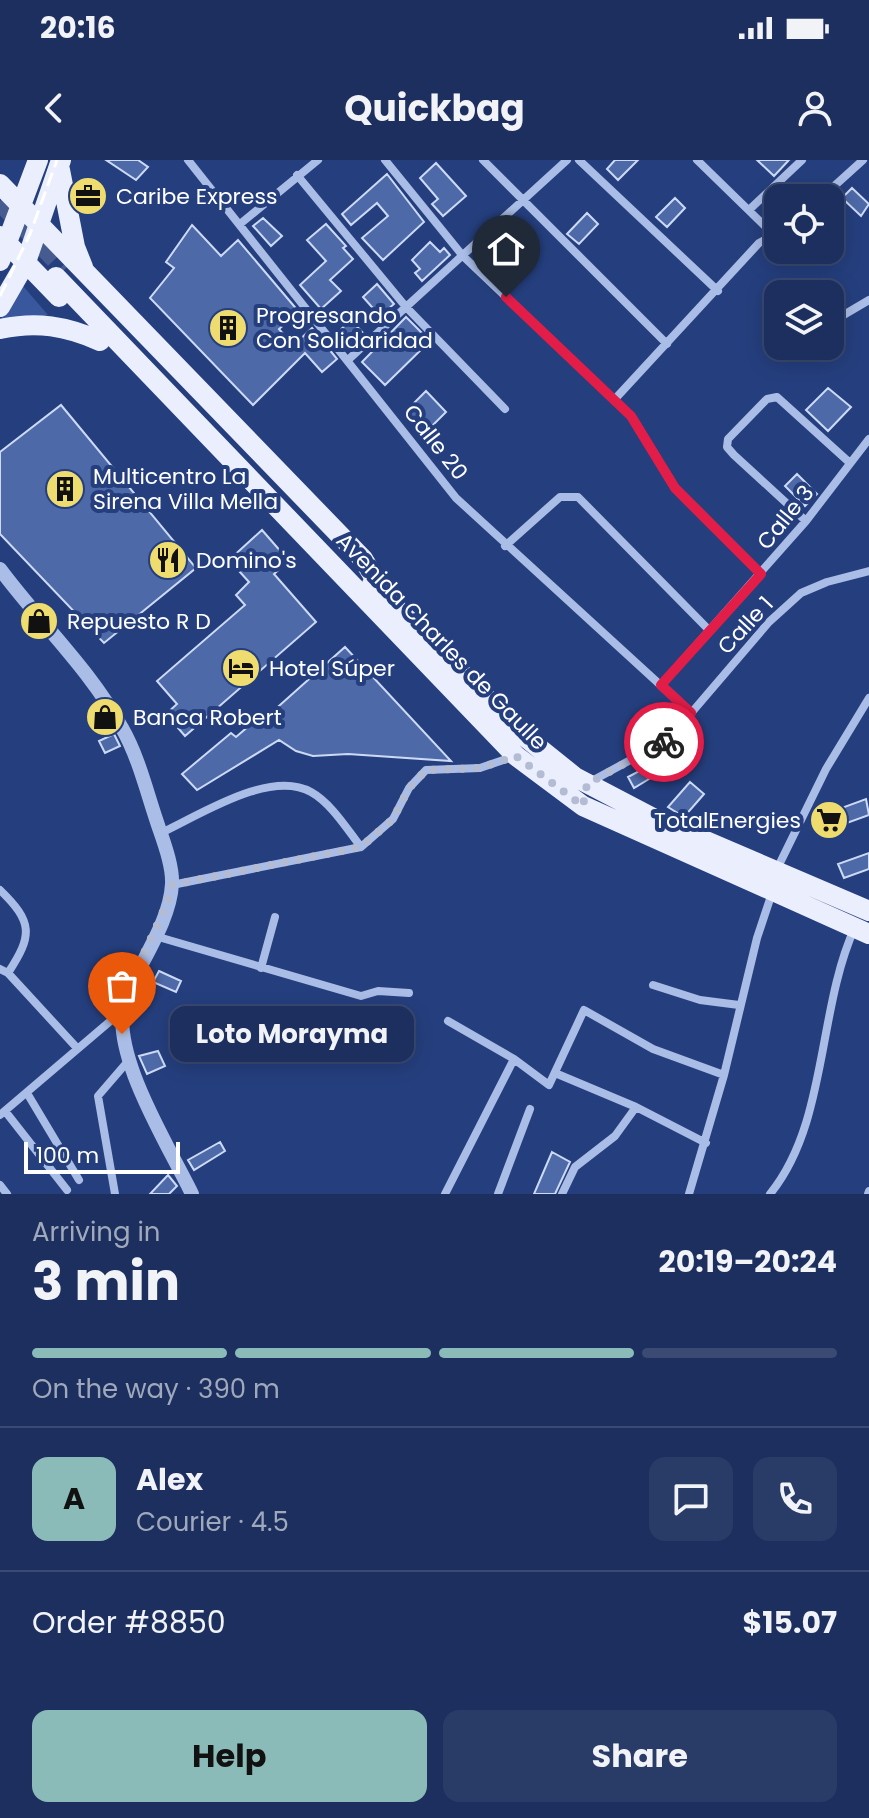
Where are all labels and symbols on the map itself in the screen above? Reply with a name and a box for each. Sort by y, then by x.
office icon: Caribe Express [67,175,109,217]
place label: Caribe Express [116,181,277,212]
pin [472,215,540,297]
place label: Progresando Con Solidaridad [256,300,433,356]
building icon: Progresando Con Solidaridad [207,307,249,349]
street label: Calle 20 [396,398,475,487]
place label: Multicentro La Sirena Villa Mella [93,461,278,517]
building icon: Multicentro La Sirena Villa Mella [44,468,86,510]
street label: Calle 3 [750,478,821,556]
street label: Avenida Charles de Gaulle [329,526,554,757]
restaurant icon: Domino's [147,539,189,581]
place label: Domino's [196,545,297,576]
street label: Calle 1 [710,589,780,661]
shop icon: Repuesto R D [18,600,60,642]
place label: Repuesto R D [67,606,211,637]
hotel icon: Hotel Súper [220,647,262,689]
place label: Hotel Súper [269,653,395,684]
shop icon: Banca Robert [84,696,126,738]
place label: Banca Robert [133,702,282,733]
courier [624,702,704,782]
supermarket icon: TotalEnergies [808,799,850,841]
place label: TotalEnergies [654,805,801,836]
pin [88,952,156,1034]
callout: Loto Morayma [170,1006,414,1062]
scale bar [24,1138,180,1174]

